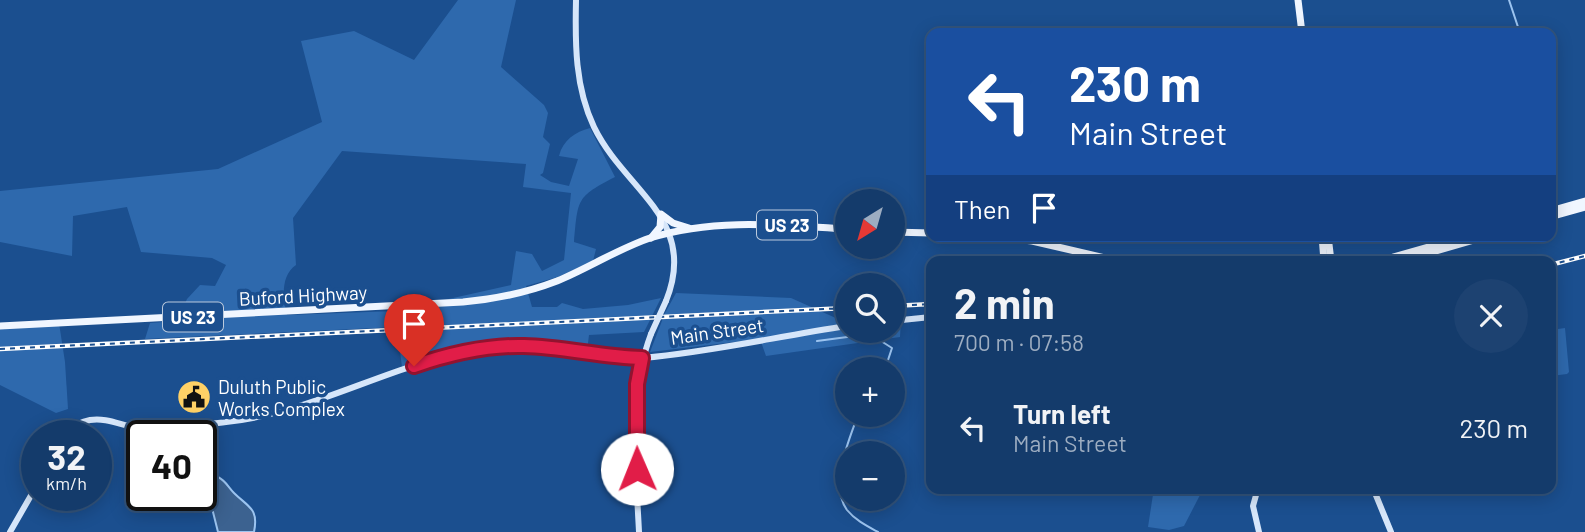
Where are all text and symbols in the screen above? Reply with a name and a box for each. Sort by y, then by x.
text: 230 m [1069,53,1201,112]
icon: left [954,56,1045,147]
text: Main Street [1069,113,1227,151]
north arrow [835,189,905,259]
map controls [835,189,905,511]
icon: arrive [1025,189,1063,227]
text: Then [954,193,1011,224]
road number: US 23 [757,210,817,240]
button: search [835,273,905,343]
text: 2 min [954,277,1055,327]
button: close [1454,279,1528,353]
street label: Buford Highway [238,280,368,310]
pin [384,294,444,366]
road number: US 23 [163,302,223,332]
icon: arrive [395,305,433,343]
street label: Main Street [669,313,765,349]
text: 700 m · 07:58 [954,328,1084,356]
button: + [835,357,905,427]
place label: Duluth Public Works Complex [218,375,345,420]
public building icon: Duluth Public Works Complex [175,378,213,416]
text: Turn left [1013,398,1111,429]
icon: left [954,409,992,447]
text: 230 m [1459,412,1528,443]
speed limit sign: 40 [126,420,217,511]
text: Main Street [1013,429,1127,457]
position arrow [600,432,674,506]
text: 32 [47,435,86,477]
button: − [835,441,905,511]
text: km/h [46,472,87,494]

